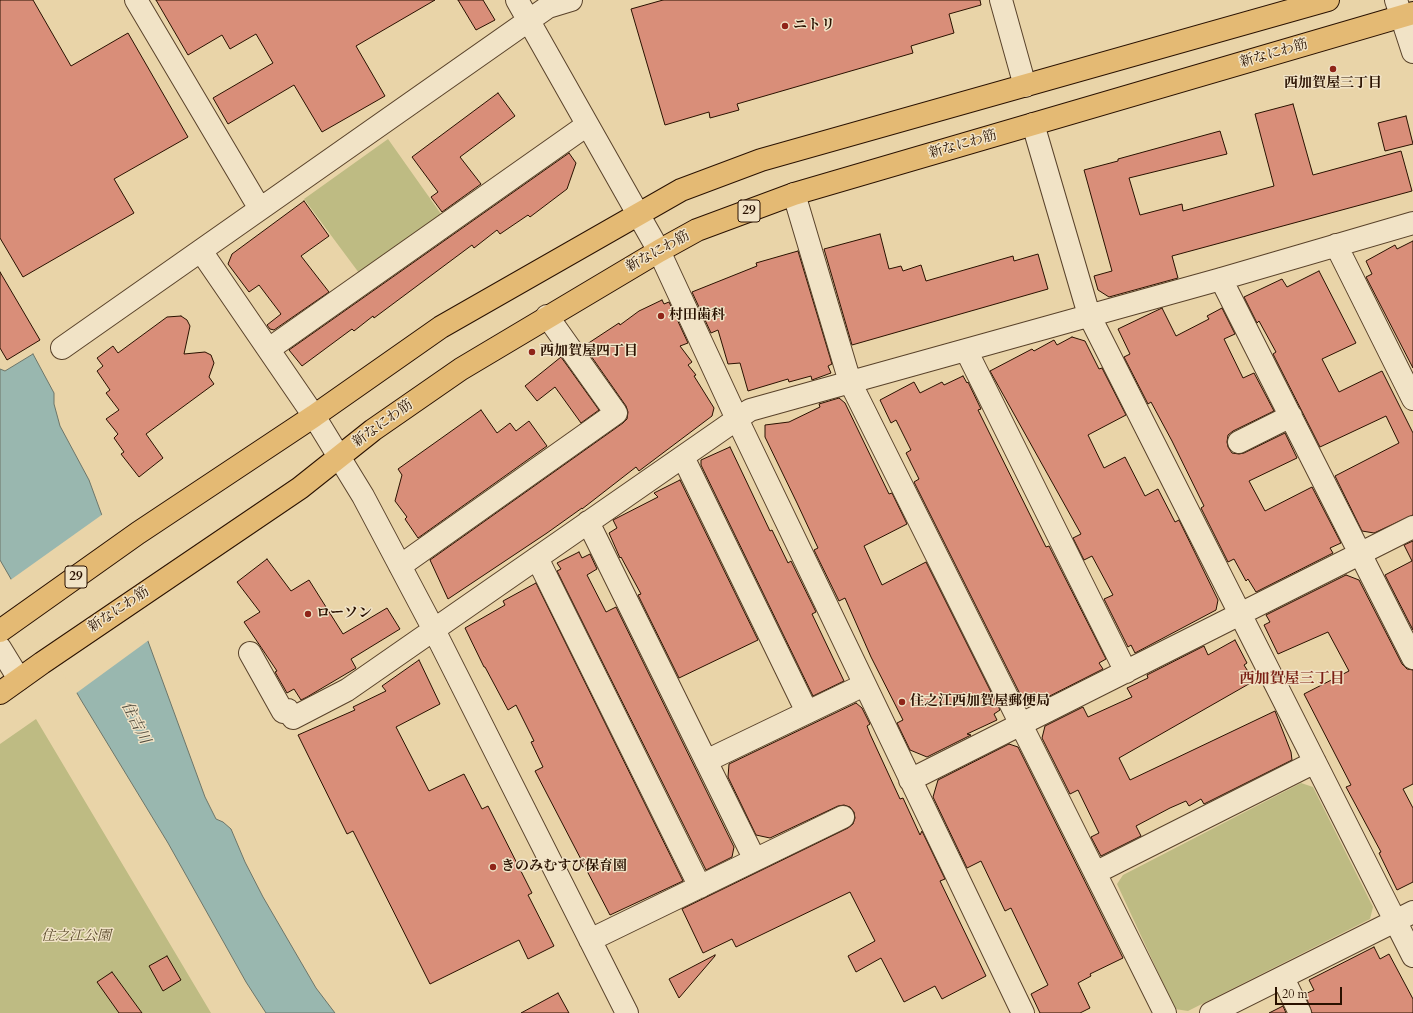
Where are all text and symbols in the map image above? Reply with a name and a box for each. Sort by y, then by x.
place label: ニトリ [793,18,835,34]
marker: ニトリ [780,21,790,31]
street label: 新なにわ筋 [1238,36,1310,72]
marker: 西加賀屋三丁目 [1328,64,1338,74]
place label: 西加賀屋三丁目 [1284,76,1382,92]
street label: 新なにわ筋 [927,127,999,163]
road number: 29 [738,200,760,222]
street label: 新なにわ筋 [623,228,693,276]
place label: 村田歯科 [669,308,725,324]
marker: 村田歯科 [656,311,666,321]
place label: 西加賀屋四丁目 [540,344,638,360]
marker: 西加賀屋四丁目 [527,347,537,357]
street label: 新なにわ筋 [350,397,416,451]
road number: 29 [65,566,87,588]
street label: 新なにわ筋 [85,583,153,637]
place label: ローソン [316,606,372,622]
marker: ローソン [303,609,313,619]
district label: 西加賀屋三丁目 [1240,671,1344,689]
place label: 住之江西加賀屋郵便局 [910,694,1050,710]
marker: 住之江西加賀屋郵便局 [897,697,907,707]
water label: 住吉川 [117,699,153,747]
place label: きのみむすび保育園 [501,859,627,875]
marker: きのみむすび保育園 [488,862,498,872]
park label: 住之江公園 [41,929,111,945]
scale bar [1277,979,1344,1005]
text: 20 m [1282,986,1308,1002]

